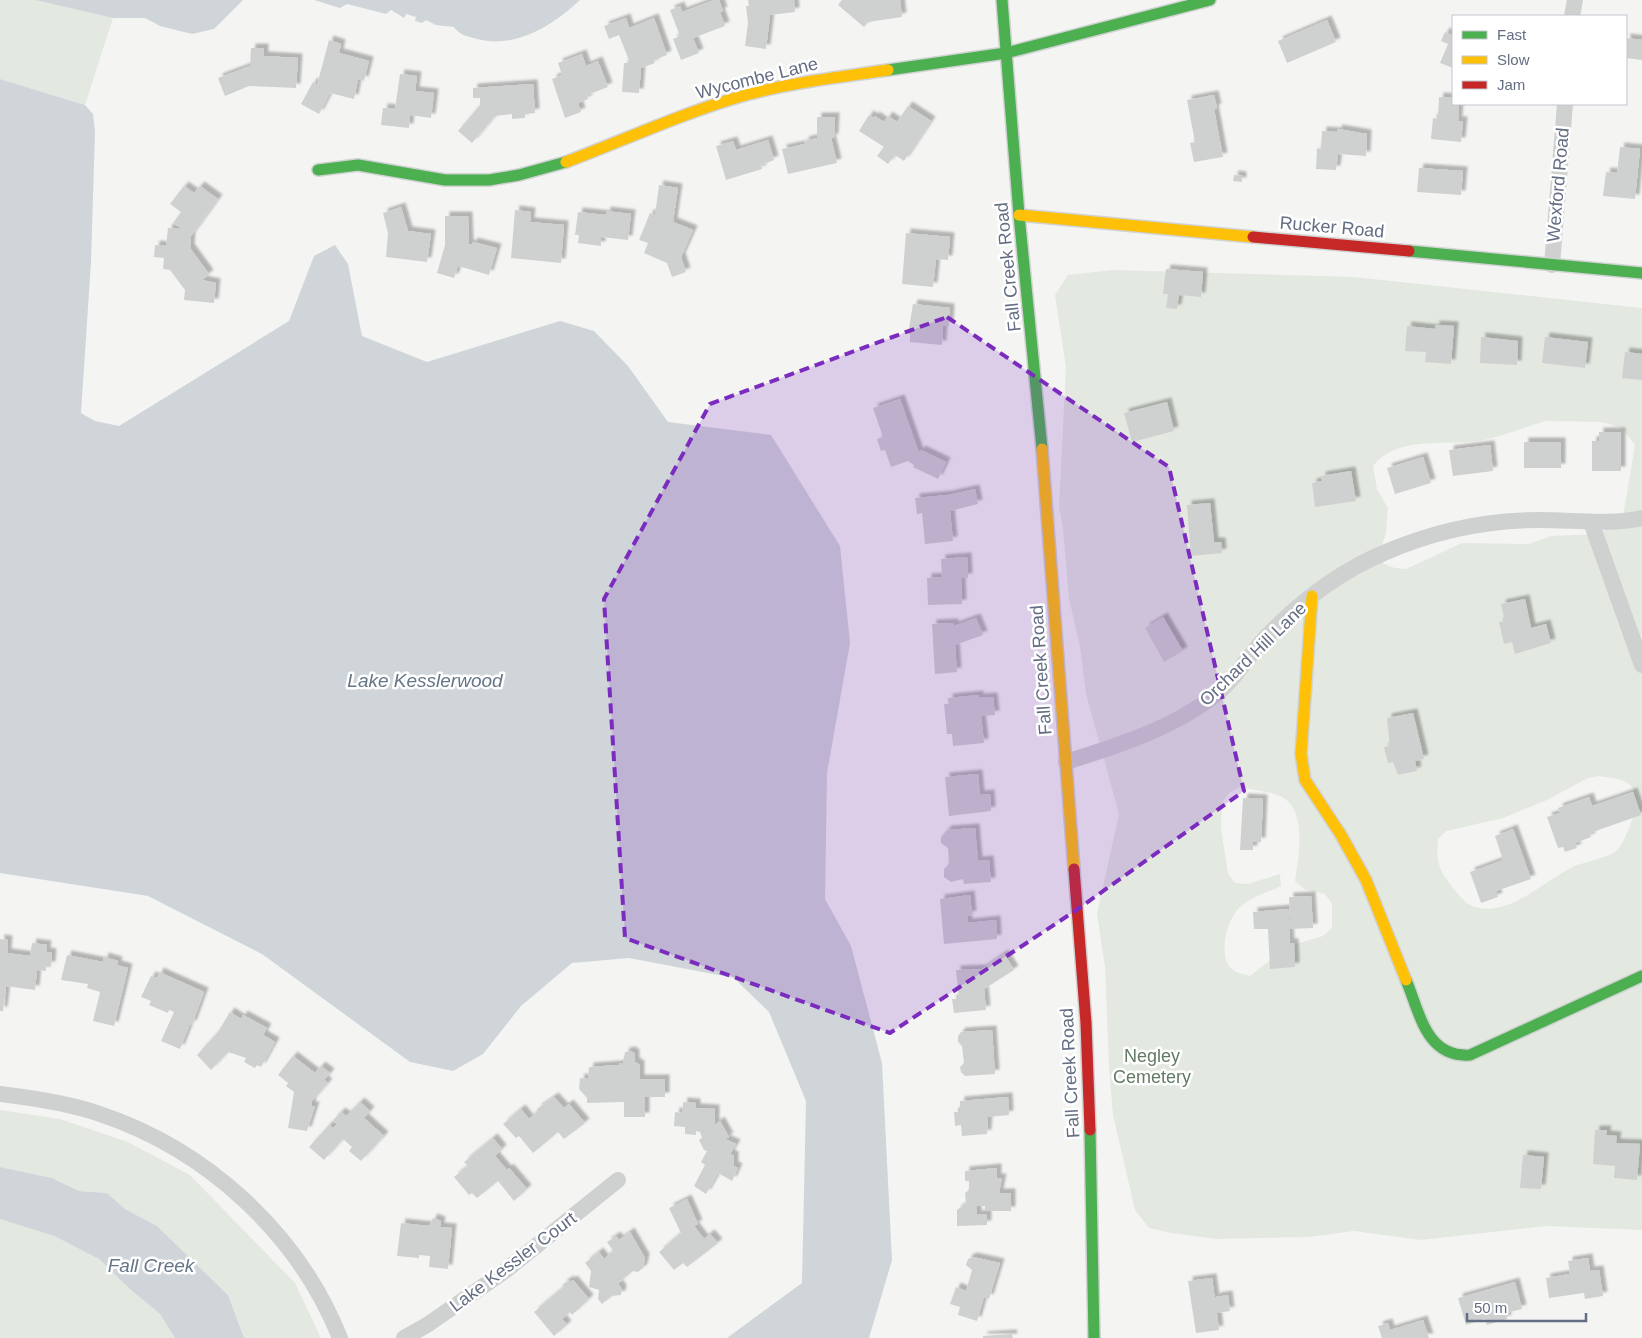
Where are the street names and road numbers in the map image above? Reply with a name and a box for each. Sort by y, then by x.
street label: Wycombe Lane [694,53,820,103]
street label: Wexford Road [1543,127,1573,243]
street label: Fall Creek Road [991,201,1025,333]
street label: Rucker Road [1279,212,1385,242]
street label: Orchard Hill Lane [1196,598,1310,710]
street label: Fall Creek Road [1026,604,1056,736]
street label: Fall Creek Road [1057,1008,1083,1138]
street label: Lake Kessler Court [446,1208,580,1316]

